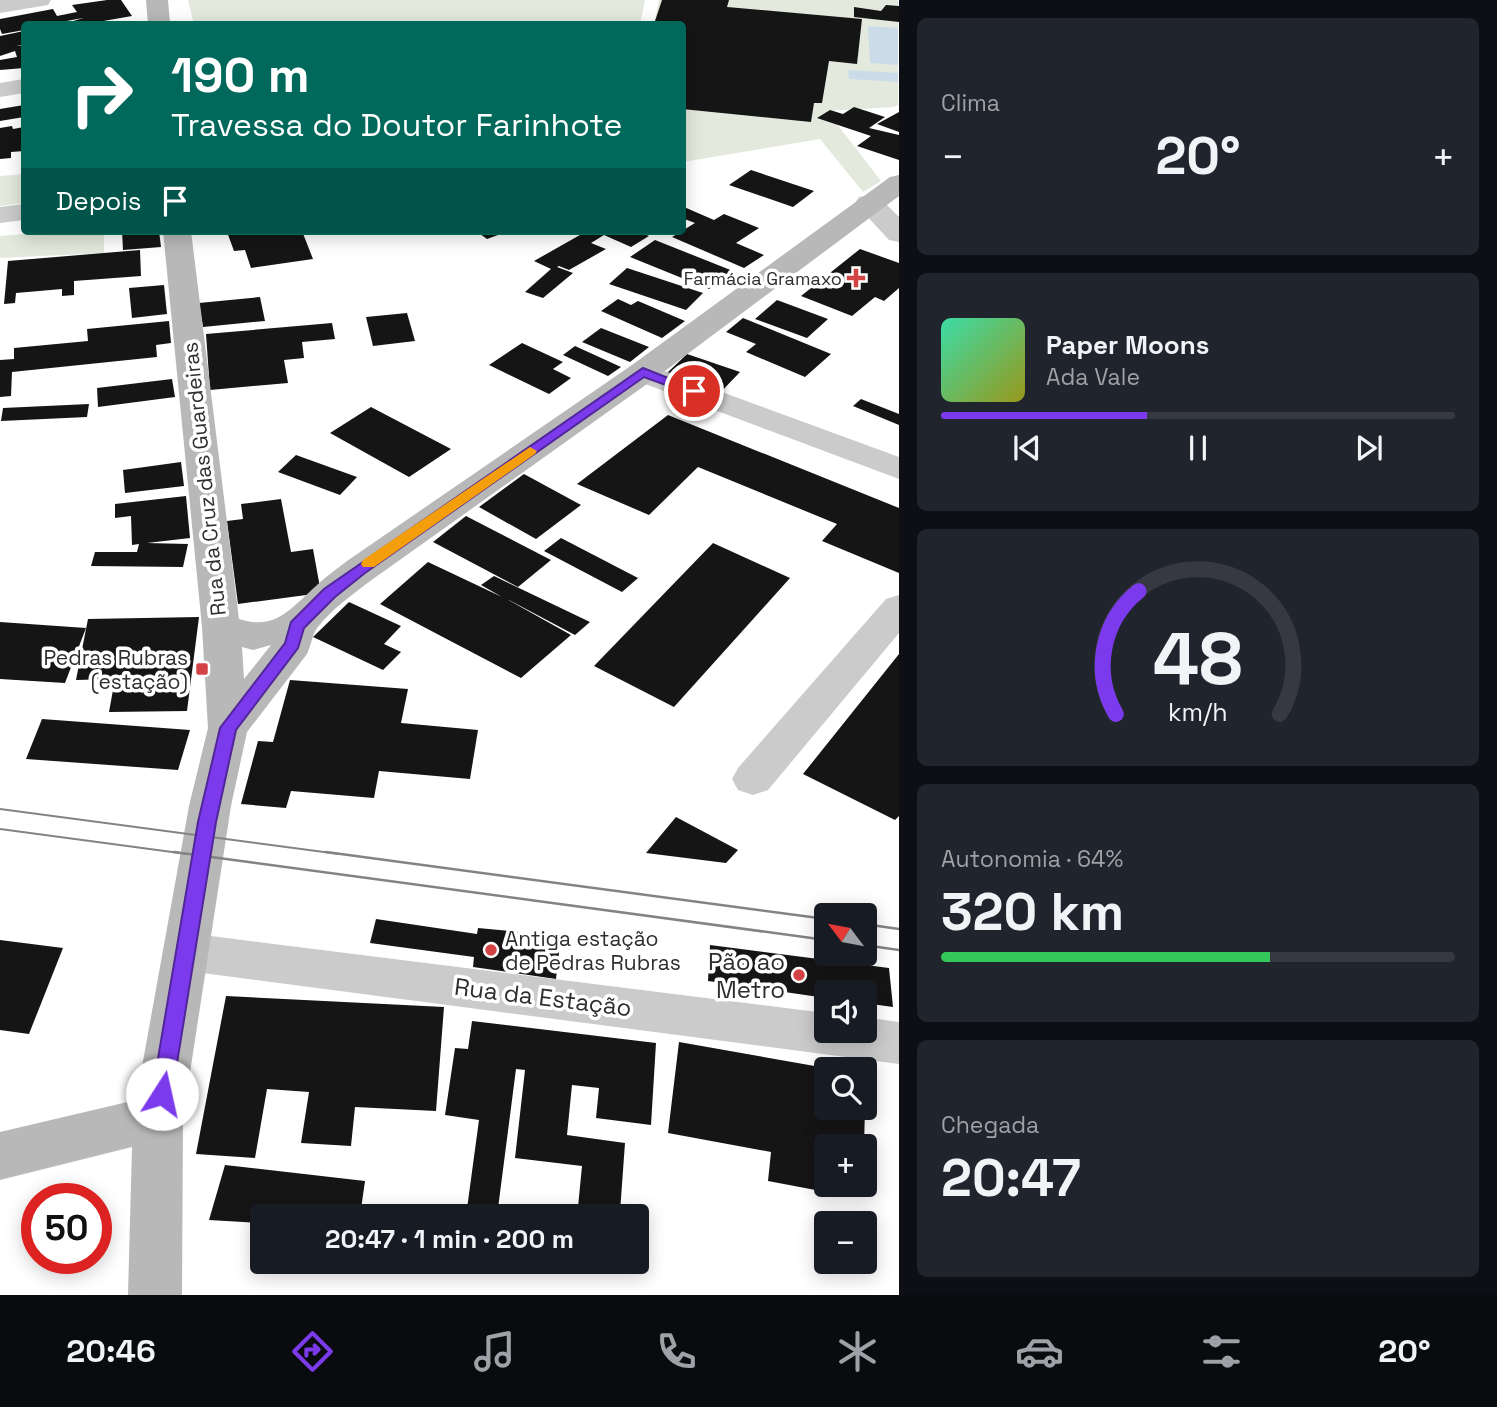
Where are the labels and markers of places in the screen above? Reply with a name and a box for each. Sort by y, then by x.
place label: Farmácia Gramaxo [684,267,842,290]
marker: Farmácia Gramaxo [848,270,864,286]
pin [664,361,724,421]
place label: Pedras Rubras (estação) [44,644,188,695]
marker: Pedras Rubras (estação) [194,661,210,677]
place label: Antiga estação de Pedras Rubras [505,925,681,976]
marker: Antiga estação de Pedras Rubras [483,942,499,958]
place label: Pão ao Metro [708,946,785,1005]
marker: Pão ao Metro [791,967,807,983]

